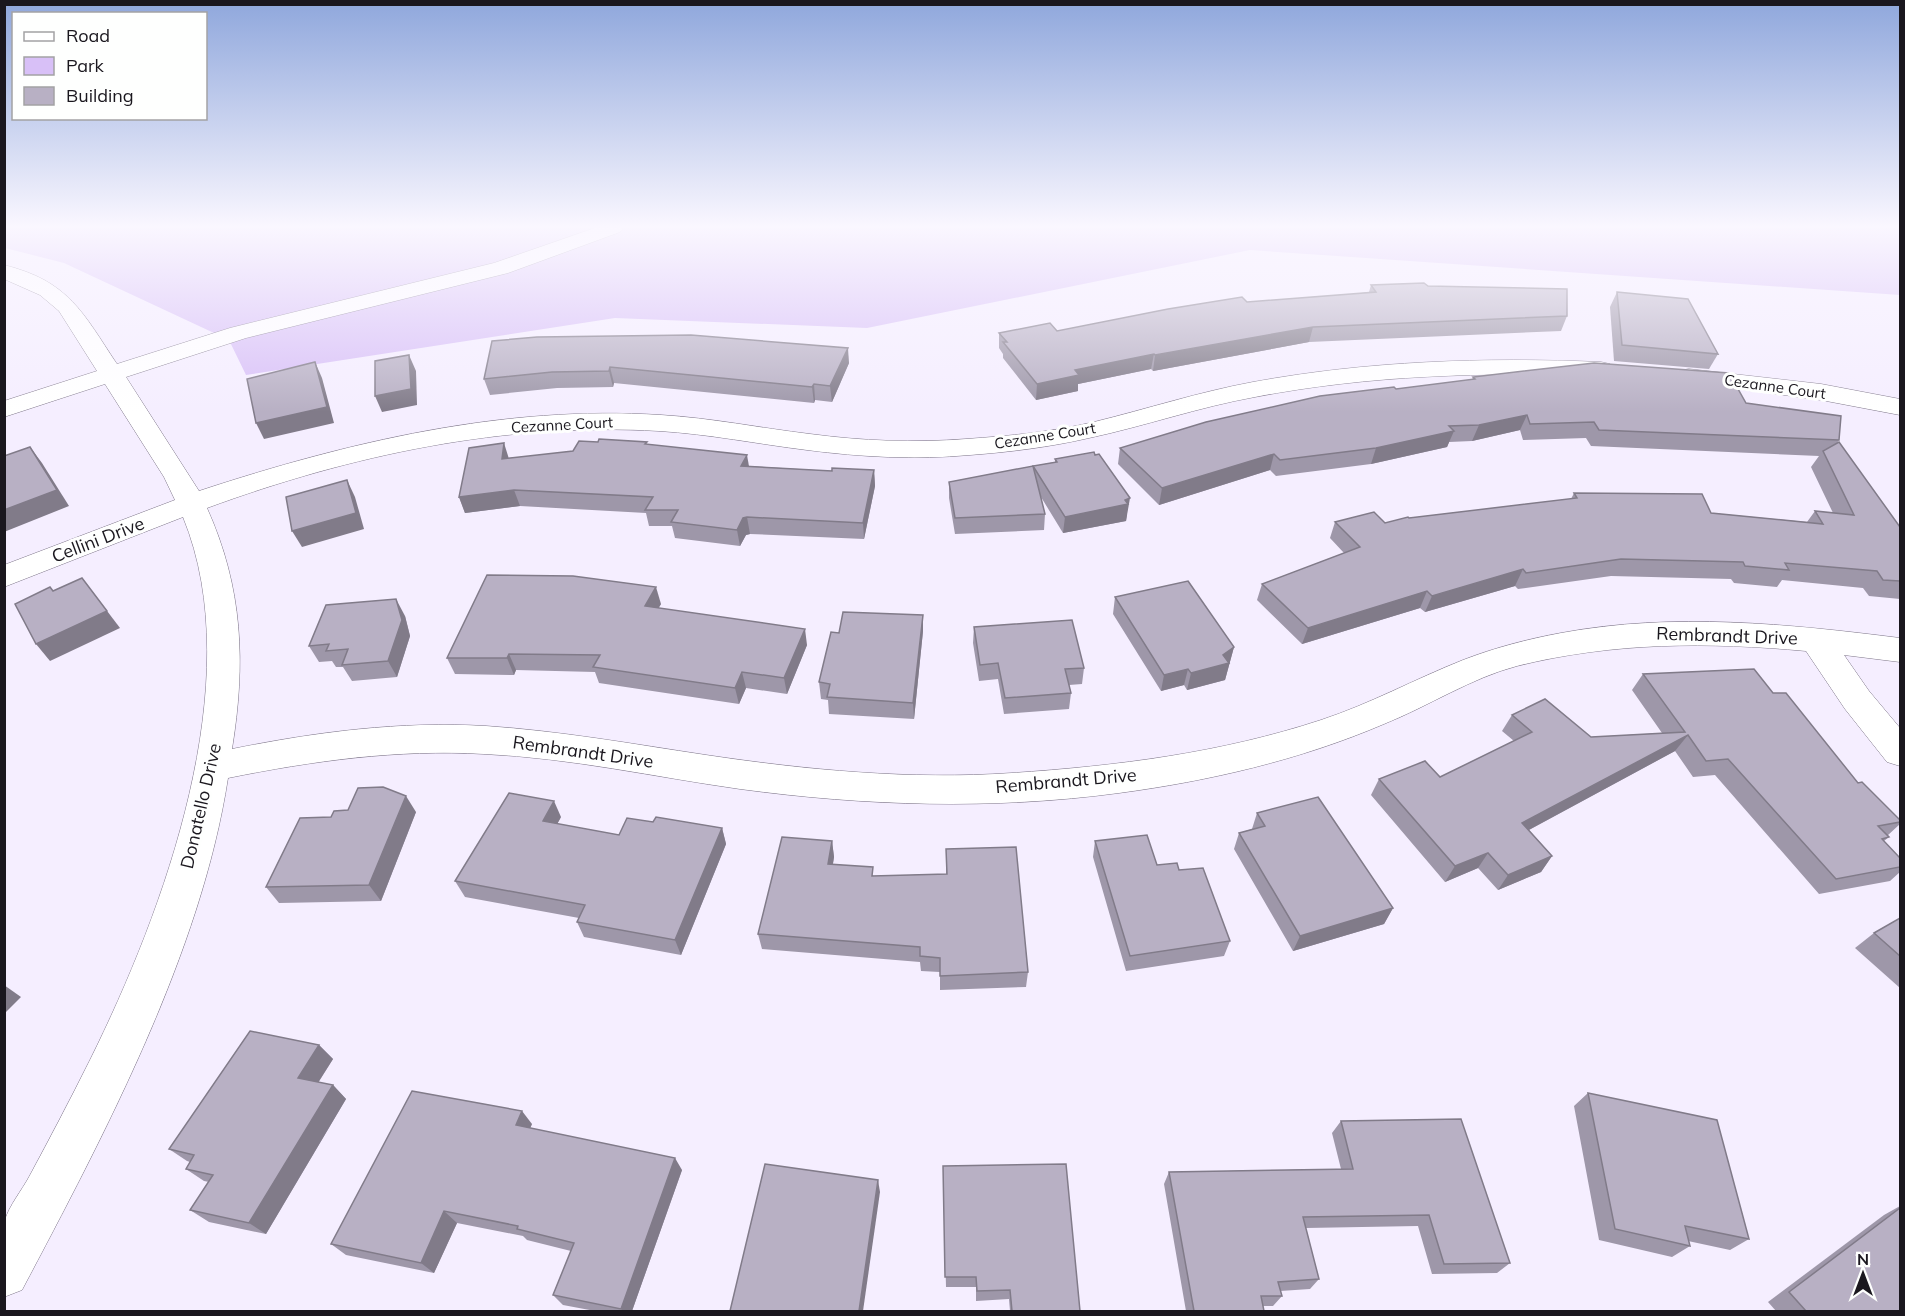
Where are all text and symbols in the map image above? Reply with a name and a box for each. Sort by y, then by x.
legend [12,12,207,120]
text: Road [66,24,110,47]
text: Park [66,54,105,77]
text: Building [66,84,134,107]
street label: Cezanne Court [1723,370,1827,403]
street label: Cezanne Court [510,412,614,437]
street label: Cezanne Court [993,418,1097,453]
street label: Cellini Drive [48,511,147,568]
street label: Rembrandt Drive [1656,622,1798,649]
street label: Rembrandt Drive [511,730,655,773]
street label: Donatello Drive [175,741,226,871]
street label: Rembrandt Drive [994,763,1138,798]
north arrow [1833,1244,1893,1304]
text: N [1857,1249,1869,1269]

